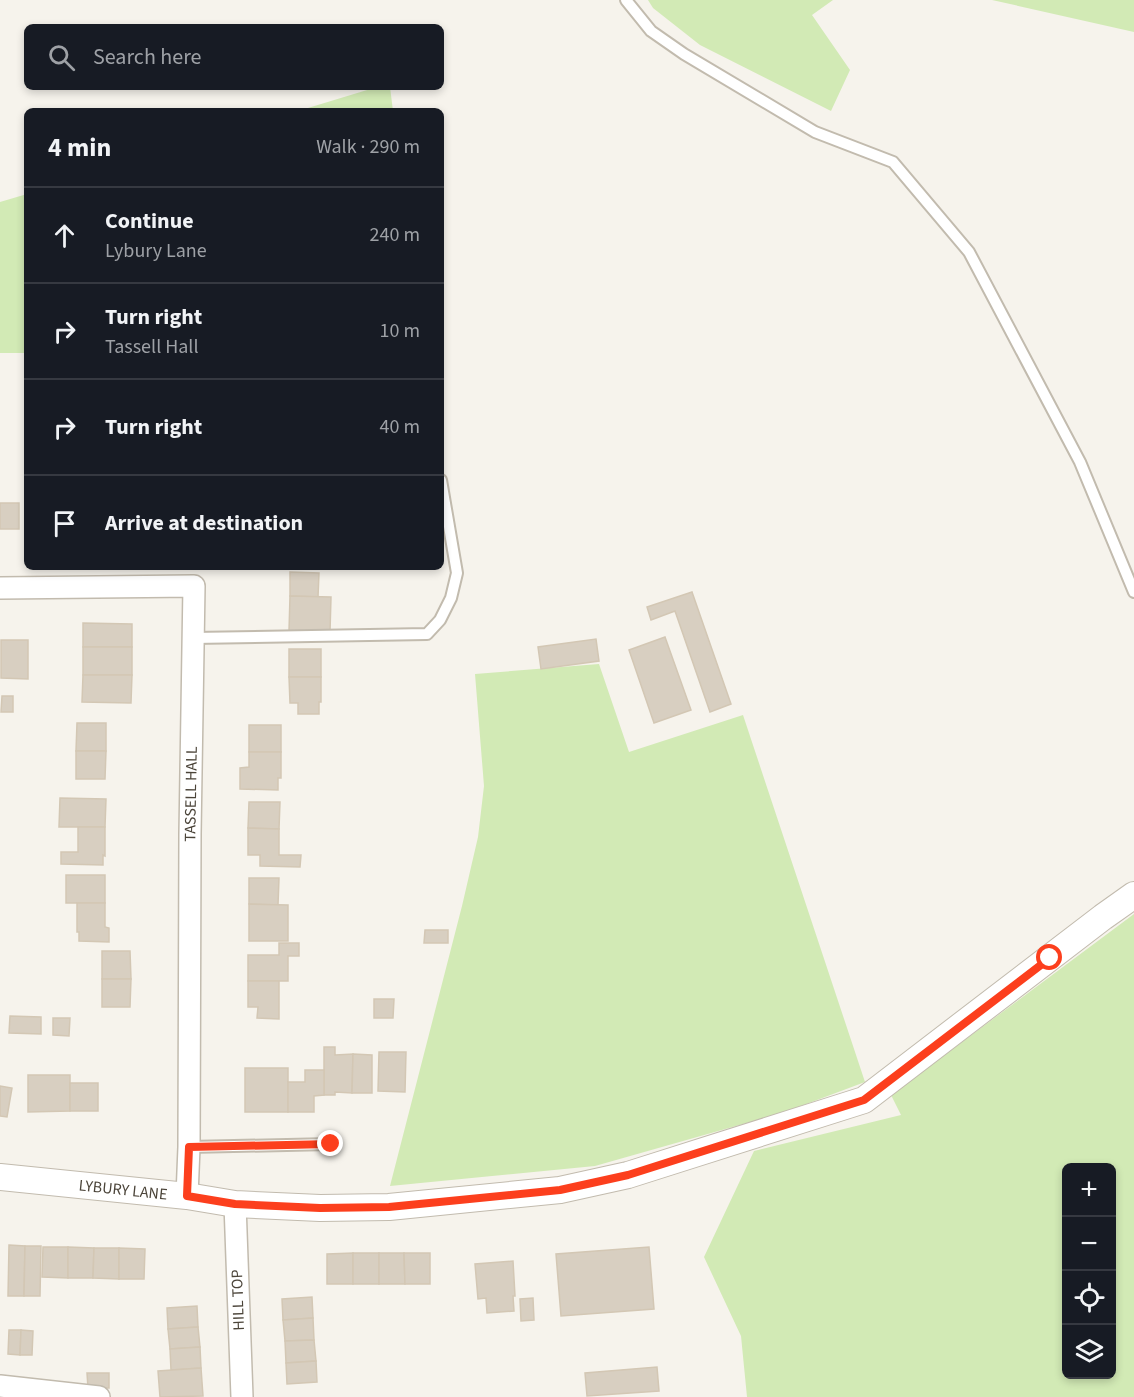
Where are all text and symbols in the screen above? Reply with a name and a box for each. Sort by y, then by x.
search box [24,24,444,90]
icon: search [45,41,78,74]
text: Search here [93,41,201,73]
text: 4 min [48,129,111,166]
text: Walk · 290 m [316,133,420,161]
text: Continue [105,205,194,237]
icon: ahead [48,219,81,252]
text: 240 m [370,221,420,249]
text: Lybury Lane [105,237,207,265]
text: Turn right [105,301,202,333]
icon: right [48,315,81,348]
text: 10 m [380,317,420,345]
text: Tassell Hall [105,333,199,361]
icon: right [48,411,81,444]
text: Turn right [105,411,202,443]
text: 40 m [380,413,420,441]
icon: arrive [48,507,81,540]
text: Arrive at destination [105,507,303,539]
street label: TASSELL HALL [179,746,203,842]
route start [1036,944,1062,970]
route end [317,1130,343,1156]
map controls [1062,1163,1116,1379]
button: + [1062,1163,1116,1217]
street label: LYBURY LANE [78,1174,168,1206]
button: − [1062,1217,1116,1271]
street label: HILL TOP [226,1269,250,1331]
button: locate [1062,1271,1116,1325]
button: layers [1062,1325,1116,1379]

